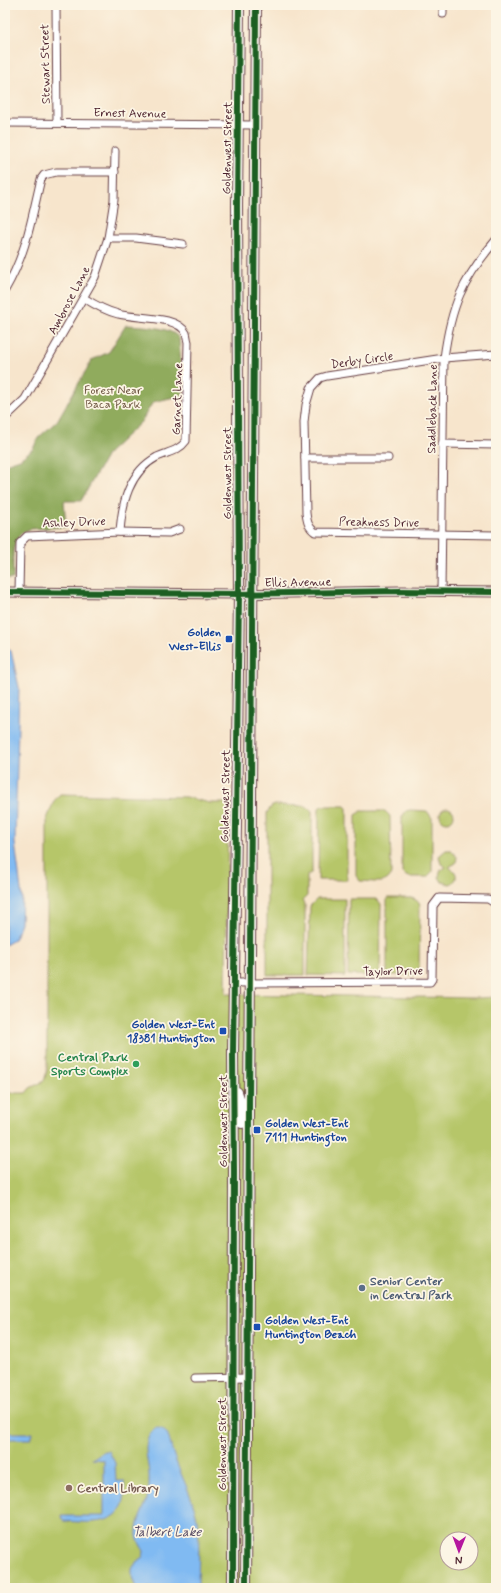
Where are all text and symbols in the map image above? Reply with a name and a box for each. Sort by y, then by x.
street label: Stewart Street [37,23,55,104]
street label: Goldenwest Street [219,101,237,195]
street label: Ernest Avenue [93,105,167,123]
street label: Ambrose Lane [45,263,95,338]
street label: Derby Circle [330,349,394,373]
street label: Garnet Lane [169,363,187,435]
street label: Saddleback Lane [424,364,442,454]
park label: Forest Near Baca Park [84,383,142,413]
street label: Goldenwest Street [220,426,236,520]
street label: Ashley Drive [42,514,106,532]
street label: Preakness Drive [339,514,419,532]
street label: Ellis Avenue [265,574,332,592]
place label: Golden West-Ellis [168,625,222,655]
marker: Golden West-Ellis [224,634,234,644]
street label: Goldenwest Street [217,749,235,843]
street label: Taylor Drive [363,963,423,981]
place label: Golden West-Ent 18381 Huntington [127,1017,216,1048]
marker: Golden West-Ent 18381 Huntington [218,1026,228,1036]
place label: Central Park Sports Complex [51,1050,128,1080]
marker: Central Park Sports Complex [131,1059,141,1069]
street label: Goldenwest Street [216,1074,232,1168]
place label: Golden West-Ent 7111 Huntington [265,1116,349,1147]
marker: Golden West-Ent 7111 Huntington [252,1125,262,1135]
place label: Senior Center in Central Park [370,1274,452,1304]
marker: Senior Center in Central Park [357,1283,367,1293]
place label: Golden West-Ent Huntington Beach [265,1313,356,1344]
marker: Golden West-Ent Huntington Beach [252,1322,262,1332]
street label: Goldenwest Street [215,1397,231,1491]
place label: Central Library [77,1481,159,1497]
marker: Central Library [64,1483,74,1493]
water label: Talbert Lake [133,1524,203,1541]
north arrow [439,1531,479,1571]
text: N [455,1553,463,1567]

